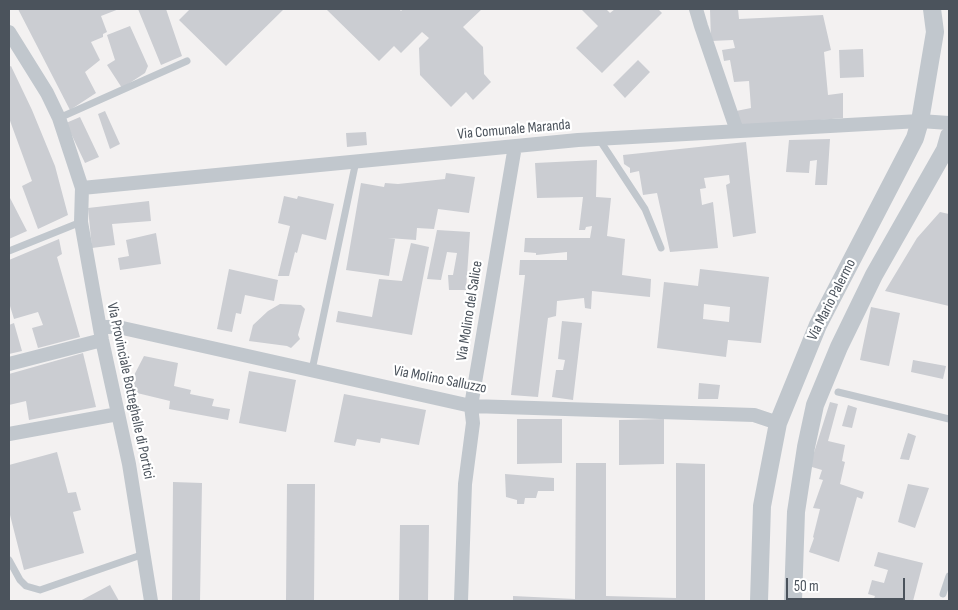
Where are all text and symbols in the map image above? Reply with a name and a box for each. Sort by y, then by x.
street label: Via Comunale Maranda [457,116,571,144]
street label: Via Mario Palermo [804,256,860,344]
street label: Via Molino del Salice [453,260,487,362]
street label: Via Provinciale Botteghelle di Portici [102,301,158,481]
street label: Via Molino Salluzzo [392,362,488,398]
scale bar [788,568,907,600]
text: 50 m [794,577,819,596]

